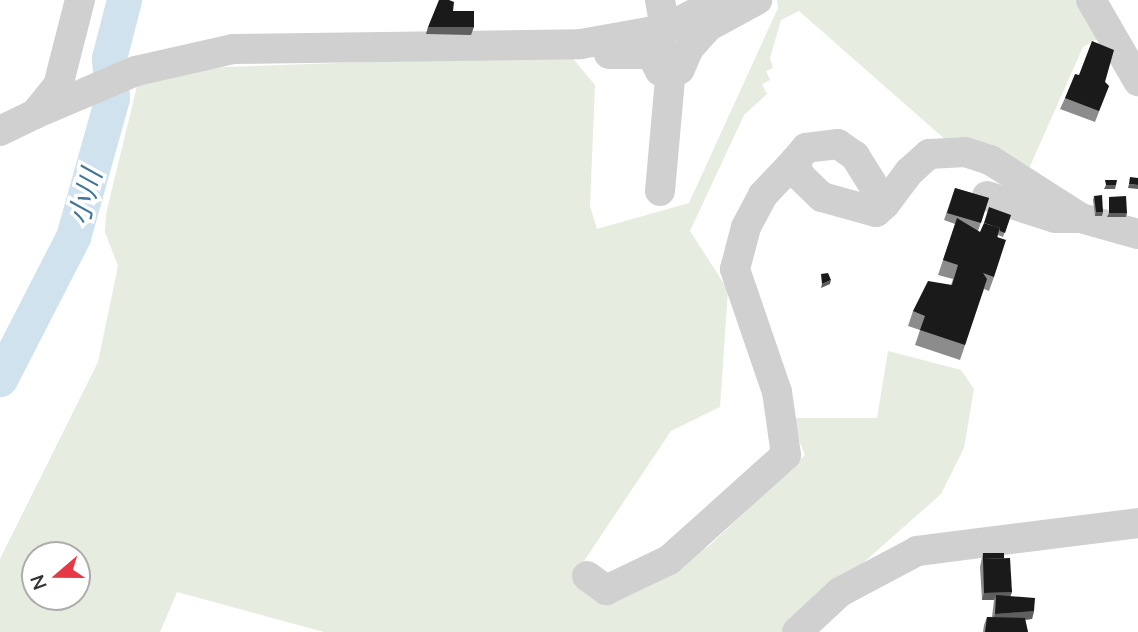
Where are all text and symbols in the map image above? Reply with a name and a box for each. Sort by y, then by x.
water label: 小川 [62,166,108,228]
north arrow [21,541,91,611]
text: N [24,572,52,593]

